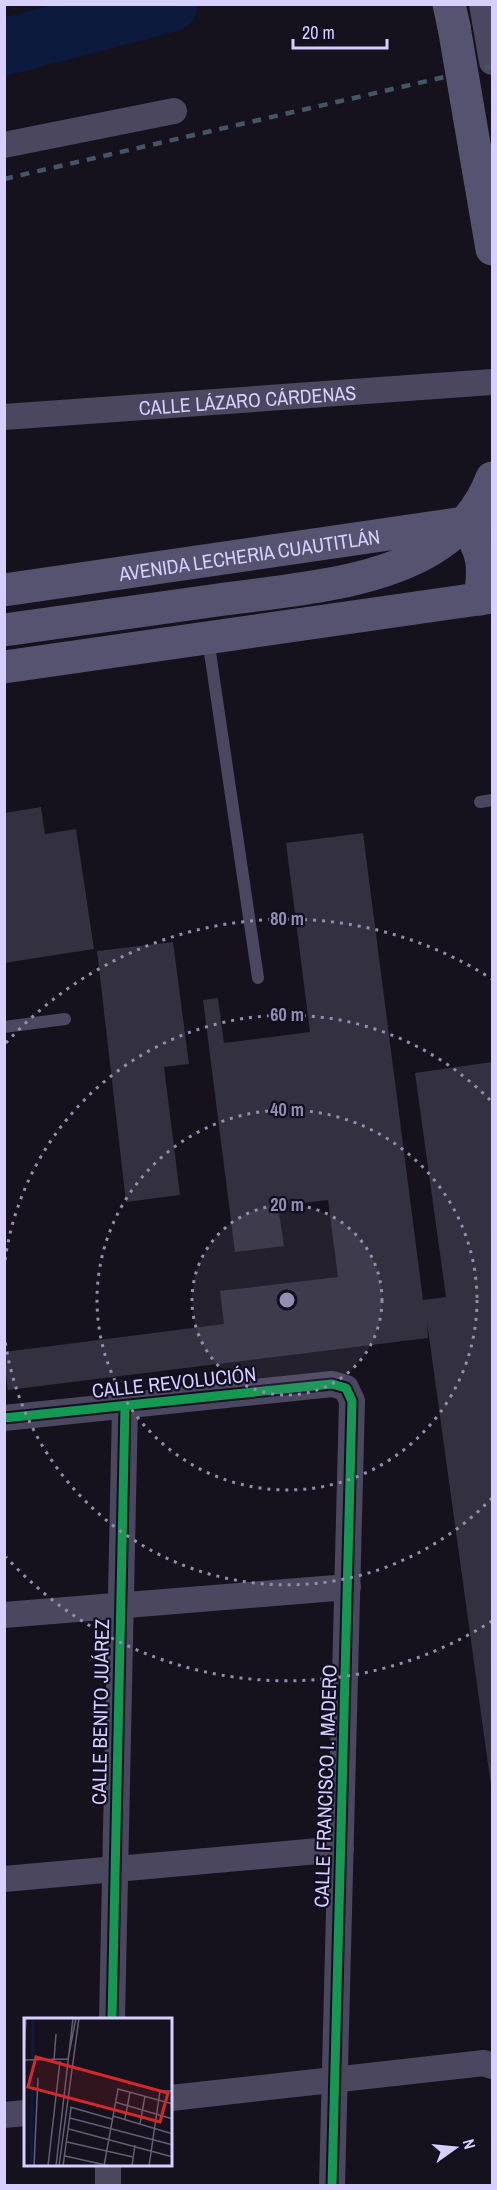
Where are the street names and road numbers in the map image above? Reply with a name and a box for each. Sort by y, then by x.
street label: CALLE LÁZARO CÁRDENAS [138,378,357,421]
street label: AVENIDA LECHERIA CUAUTITLÁN [116,522,382,587]
street label: CALLE REVOLUCIÓN [91,1360,257,1404]
street label: CALLE BENITO JUÁREZ [85,1619,115,1805]
street label: CALLE FRANCISCO I. MADERO [307,1664,343,1908]

